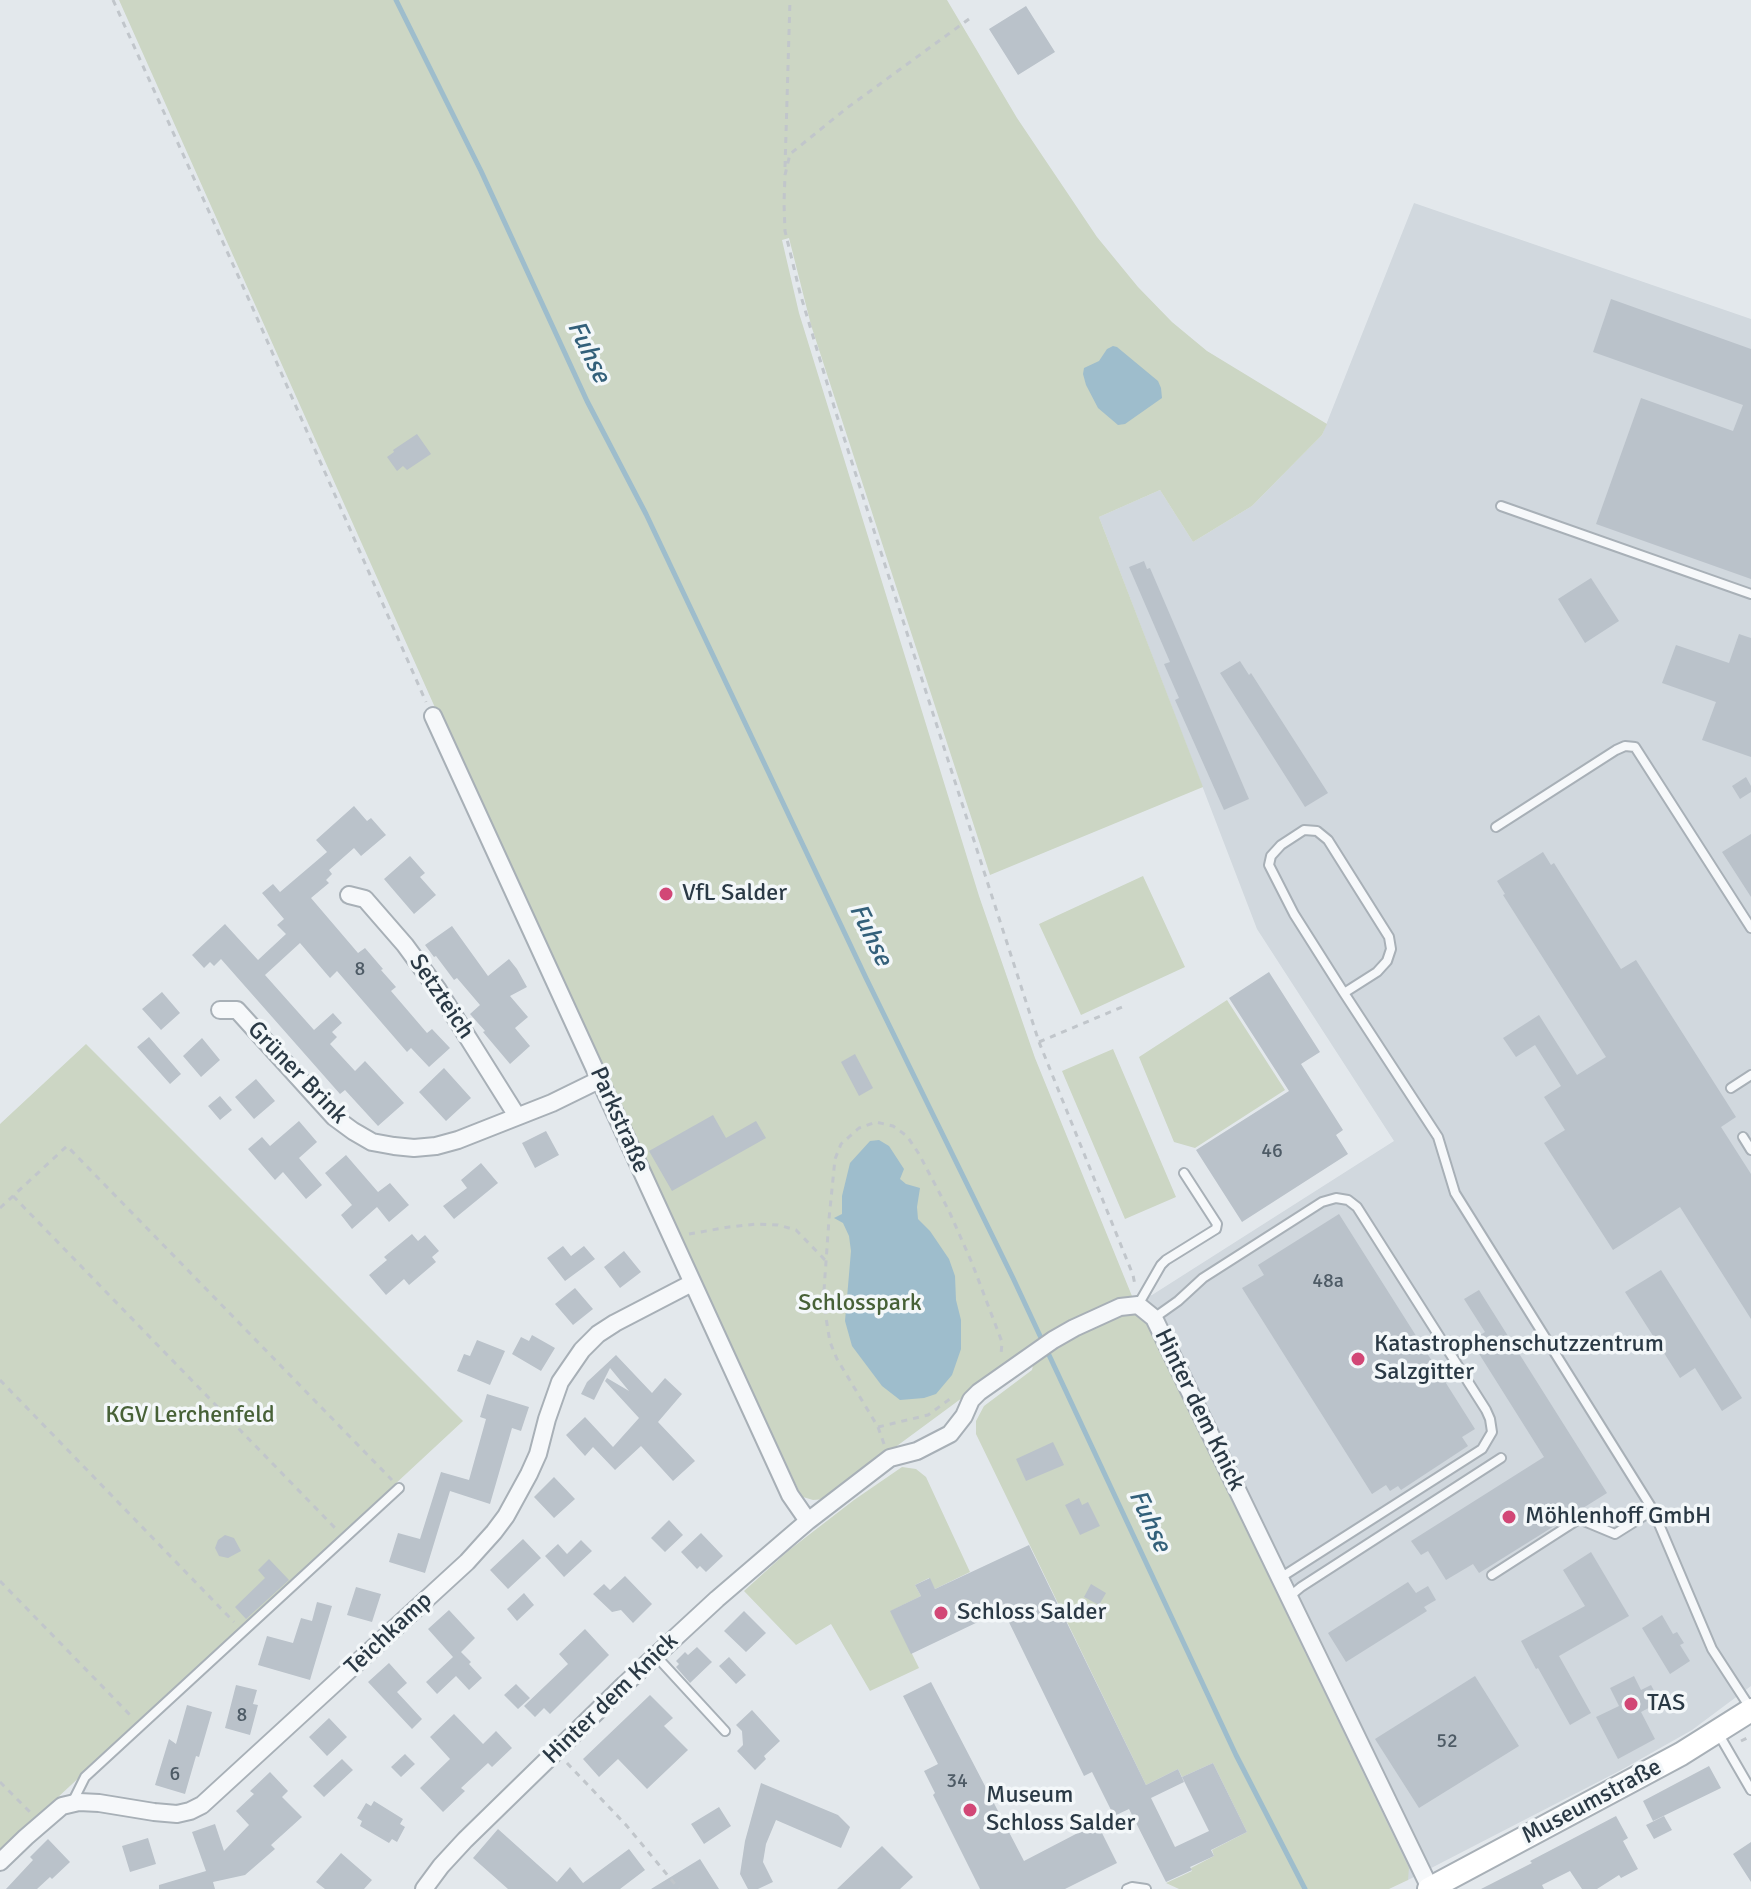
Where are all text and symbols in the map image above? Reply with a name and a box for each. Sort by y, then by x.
water label: Fuhse [560,316,616,388]
place label: VfL Salder [682,880,787,908]
marker: VfL Salder [657,885,675,903]
water label: Fuhse [842,899,898,971]
street label: Setzteich [402,949,480,1045]
house number: 8 [355,958,365,982]
street label: Grüner Brink [241,1016,353,1130]
street label: Parkstraße [583,1063,655,1177]
house number: 46 [1261,1140,1283,1164]
house number: 48a [1312,1270,1344,1294]
park label: Schlosspark [798,1290,922,1318]
street label: Hinter dem Knick [1147,1324,1251,1496]
place label: Katastrophenschutzzentrum Salzgitter [1374,1331,1664,1387]
marker: Katastrophenschutzzentrum Salzgitter [1349,1350,1367,1368]
park label: KGV Lerchenfeld [105,1402,275,1430]
water label: Fuhse [1121,1485,1177,1557]
place label: Möhlenhoff GmbH [1525,1503,1711,1531]
marker: Möhlenhoff GmbH [1500,1508,1518,1526]
street label: Teichkamp [339,1586,439,1682]
place label: Schloss Salder [957,1599,1106,1627]
marker: Schloss Salder [932,1604,950,1622]
street label: Hinter dem Knick [538,1627,684,1771]
place label: TAS [1647,1690,1685,1718]
marker: TAS [1622,1695,1640,1713]
house number: 8 [237,1704,247,1728]
house number: 52 [1436,1730,1458,1754]
street label: Museumstraße [1517,1753,1667,1851]
house number: 6 [170,1763,180,1787]
house number: 34 [946,1770,968,1794]
place label: Museum Schloss Salder [986,1782,1135,1838]
marker: Museum Schloss Salder [961,1801,979,1819]

